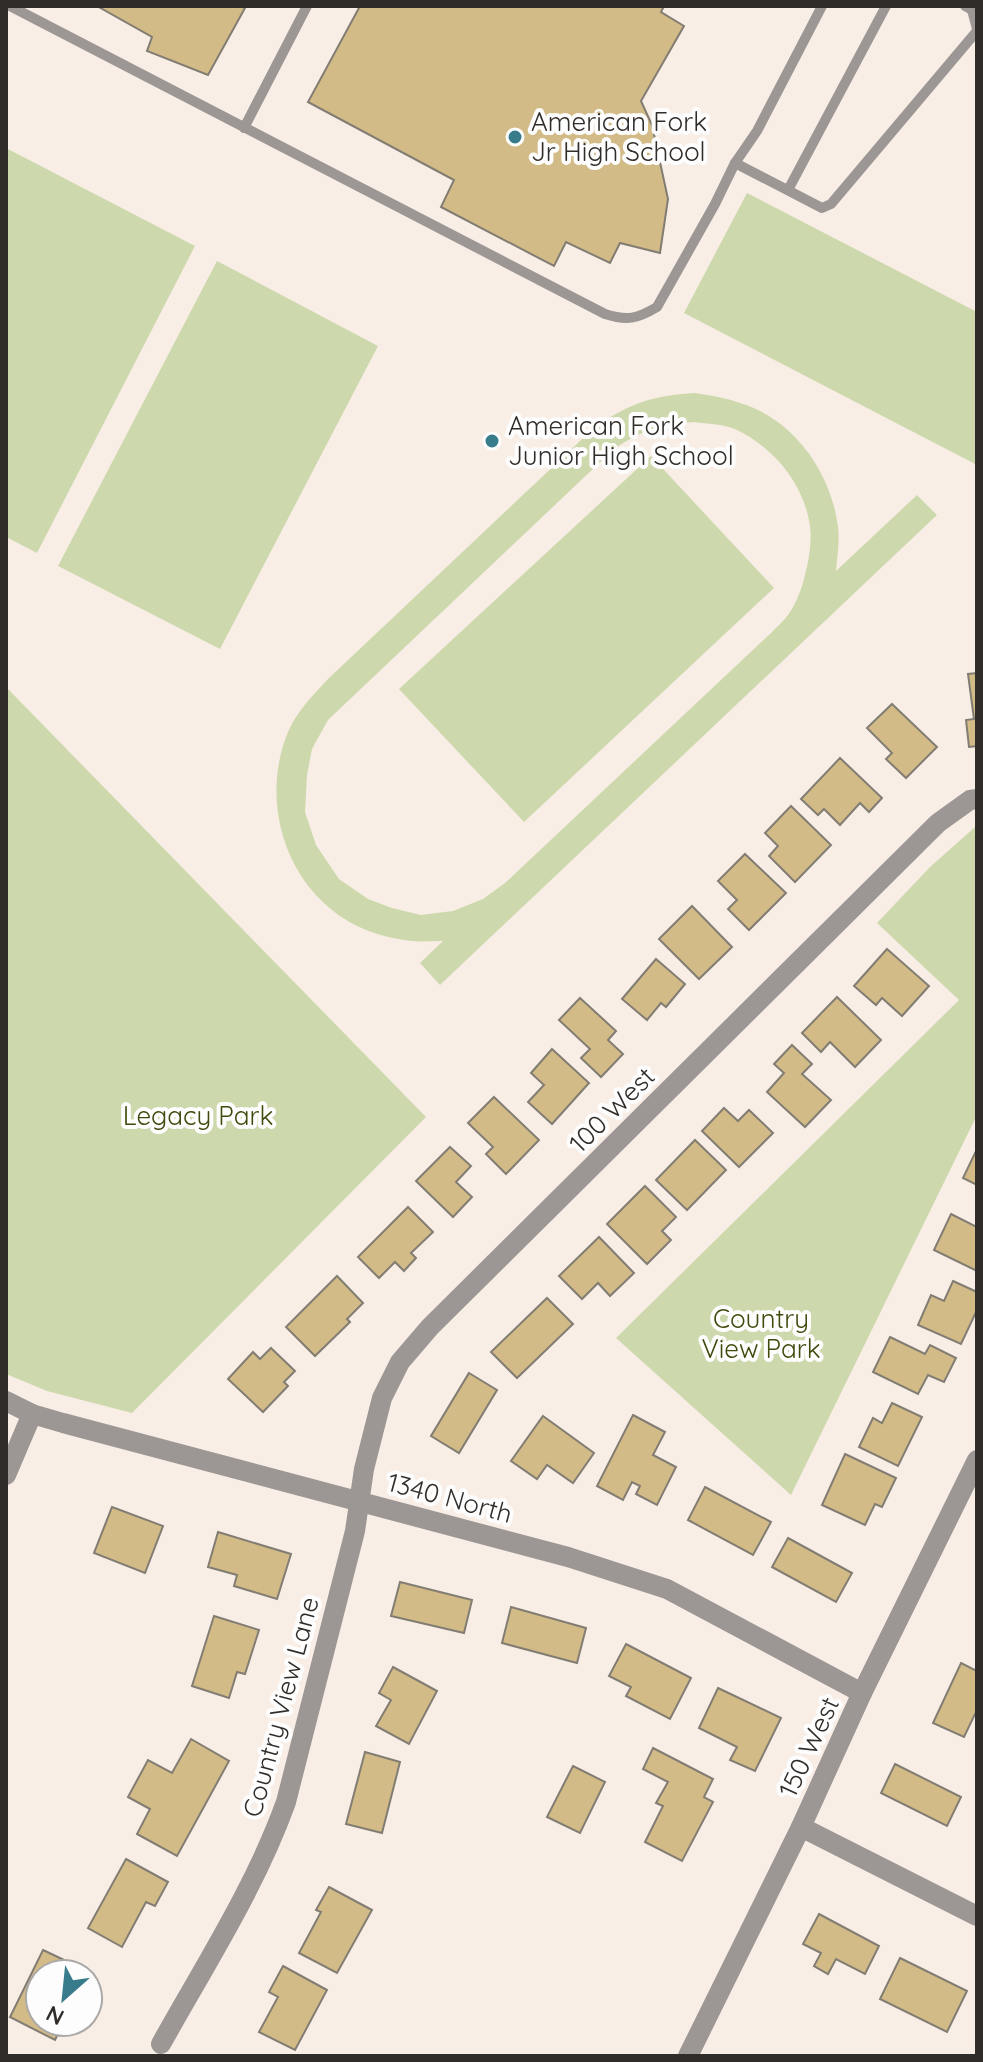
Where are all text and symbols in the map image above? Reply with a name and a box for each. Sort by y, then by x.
place label: American Fork Jr High School [531,105,707,168]
marker: American Fork Jr High School [506,128,524,146]
place label: American Fork Junior High School [508,409,734,472]
marker: American Fork Junior High School [483,432,501,450]
street label: 100 West [562,1060,662,1160]
park label: Legacy Park [123,1099,273,1132]
park label: Country View Park [701,1302,821,1365]
street label: 1340 North [384,1465,516,1530]
street label: Country View Lane [235,1593,326,1821]
street label: 150 West [771,1691,846,1802]
north arrow [24,1958,104,2038]
text: N [41,2000,68,2032]

